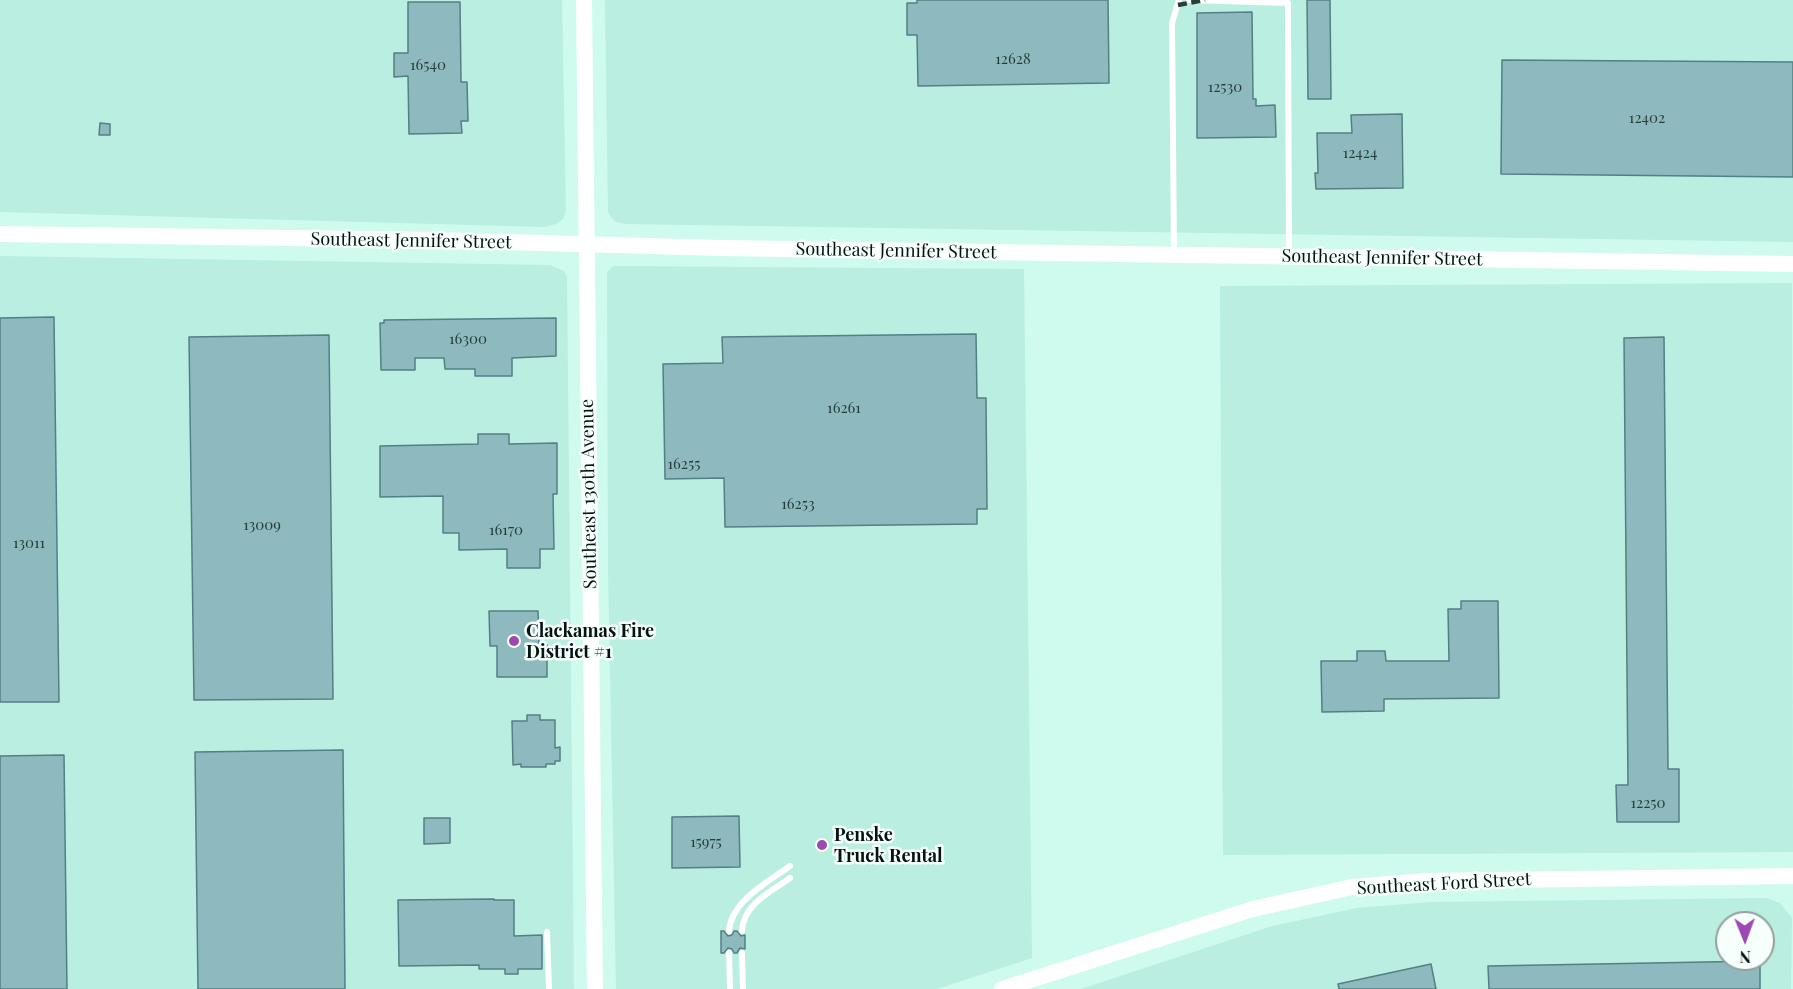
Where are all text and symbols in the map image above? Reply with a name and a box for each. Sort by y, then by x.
house number: 12628 [995,50,1031,68]
house number: 16540 [410,56,446,74]
house number: 12530 [1208,78,1242,96]
house number: 12402 [1629,109,1665,127]
house number: 12424 [1343,144,1377,162]
street label: Southeast Jennifer Street [310,228,512,254]
street label: Southeast Jennifer Street [795,238,997,264]
street label: Southeast Jennifer Street [1281,245,1483,271]
house number: 16300 [449,330,487,348]
street label: Southeast 130th Avenue [577,399,601,589]
house number: 16261 [827,399,861,417]
house number: 16255 [668,455,700,473]
house number: 16253 [781,495,815,513]
house number: 13009 [243,516,281,534]
house number: 16170 [489,521,523,539]
house number: 13011 [13,534,45,552]
place label: Clackamas Fire District #1 [526,620,654,662]
marker: Clackamas Fire District #1 [507,634,521,648]
house number: 12250 [1630,794,1666,812]
place label: Penske Truck Rental [834,824,943,866]
house number: 15975 [690,833,722,851]
marker: Penske Truck Rental [815,838,829,852]
street label: Southeast Ford Street [1356,869,1532,899]
north arrow [1715,911,1775,971]
text: N [1739,947,1751,968]

